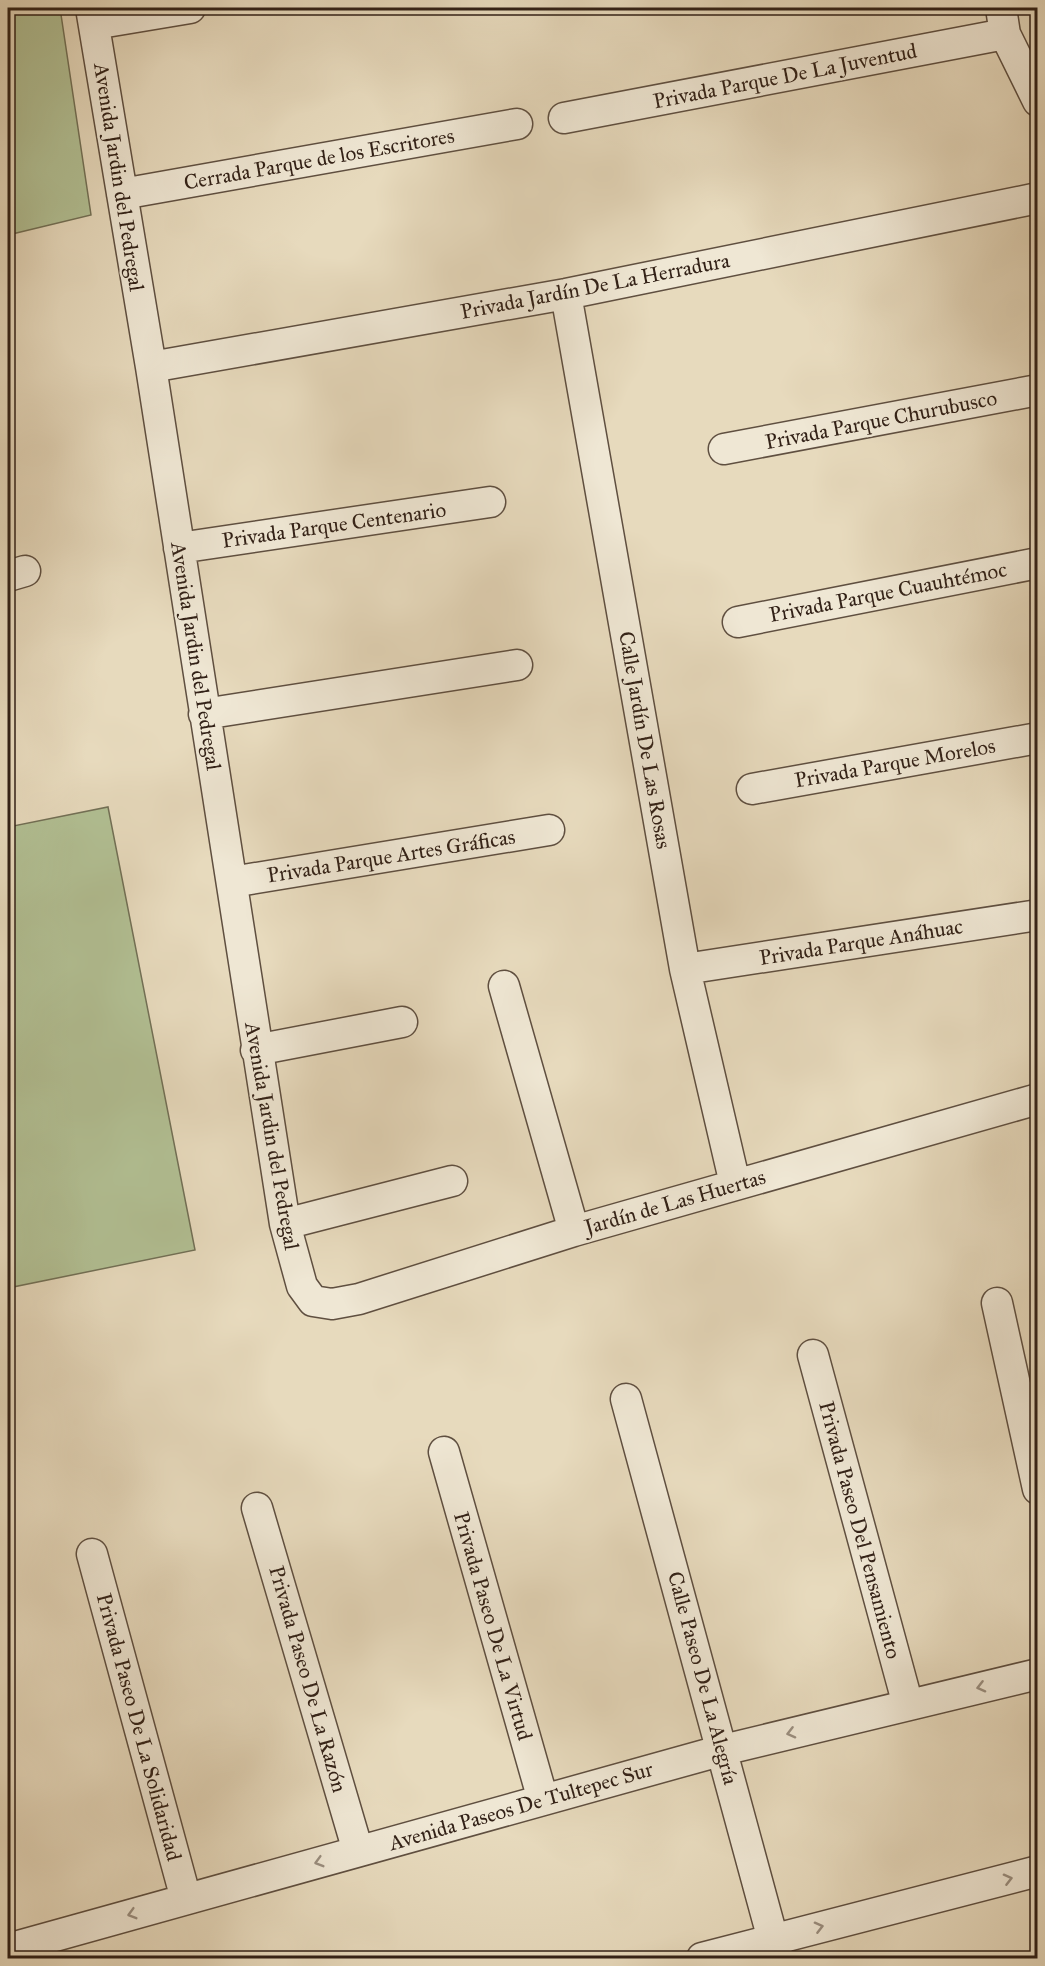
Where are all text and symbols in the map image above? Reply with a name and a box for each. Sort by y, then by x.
street label: Privada Parque De La Juventud [651,38,919,114]
street label: Avenida Jardin del Pedregal [88,60,150,293]
street label: Cerrada Parque de los Escritores [182,122,456,196]
street label: Privada Jardín De La Herradura [458,247,732,325]
street label: Privada Parque Churubusco [763,385,999,455]
street label: Privada Parque Centenario [220,496,448,554]
street label: Avenida Jardin del Pedregal [165,539,227,772]
street label: Privada Parque Cuauhtémoc [767,556,1009,628]
street label: Calle Jardín De Las Rosas [613,629,677,851]
street label: Privada Parque Morelos [793,733,997,793]
street label: Privada Parque Artes Gráficas [265,824,517,888]
street label: Privada Parque Anáhuac [757,913,965,971]
street label: Avenida Jardin del Pedregal [239,1019,305,1252]
street label: Jardín de Las Huertas [580,1164,768,1241]
street label: Privada Paseo Del Pensamiento [813,1398,907,1662]
street label: Privada Paseo De La Virtud [448,1509,538,1744]
street label: Privada Paseo De La Razón [263,1563,353,1795]
street label: Calle Paseo De La Alegría [662,1569,744,1787]
street label: Privada Paseo De La Solidaridad [91,1590,187,1864]
one-way arrow [976,1680,986,1693]
one-way arrow [786,1726,796,1739]
street label: Avenida Paseos De Tultepec Sur [385,1756,656,1856]
one-way arrow [314,1855,325,1867]
one-way arrow [1003,1873,1013,1886]
one-way arrow [127,1907,137,1919]
one-way arrow [814,1922,824,1935]

